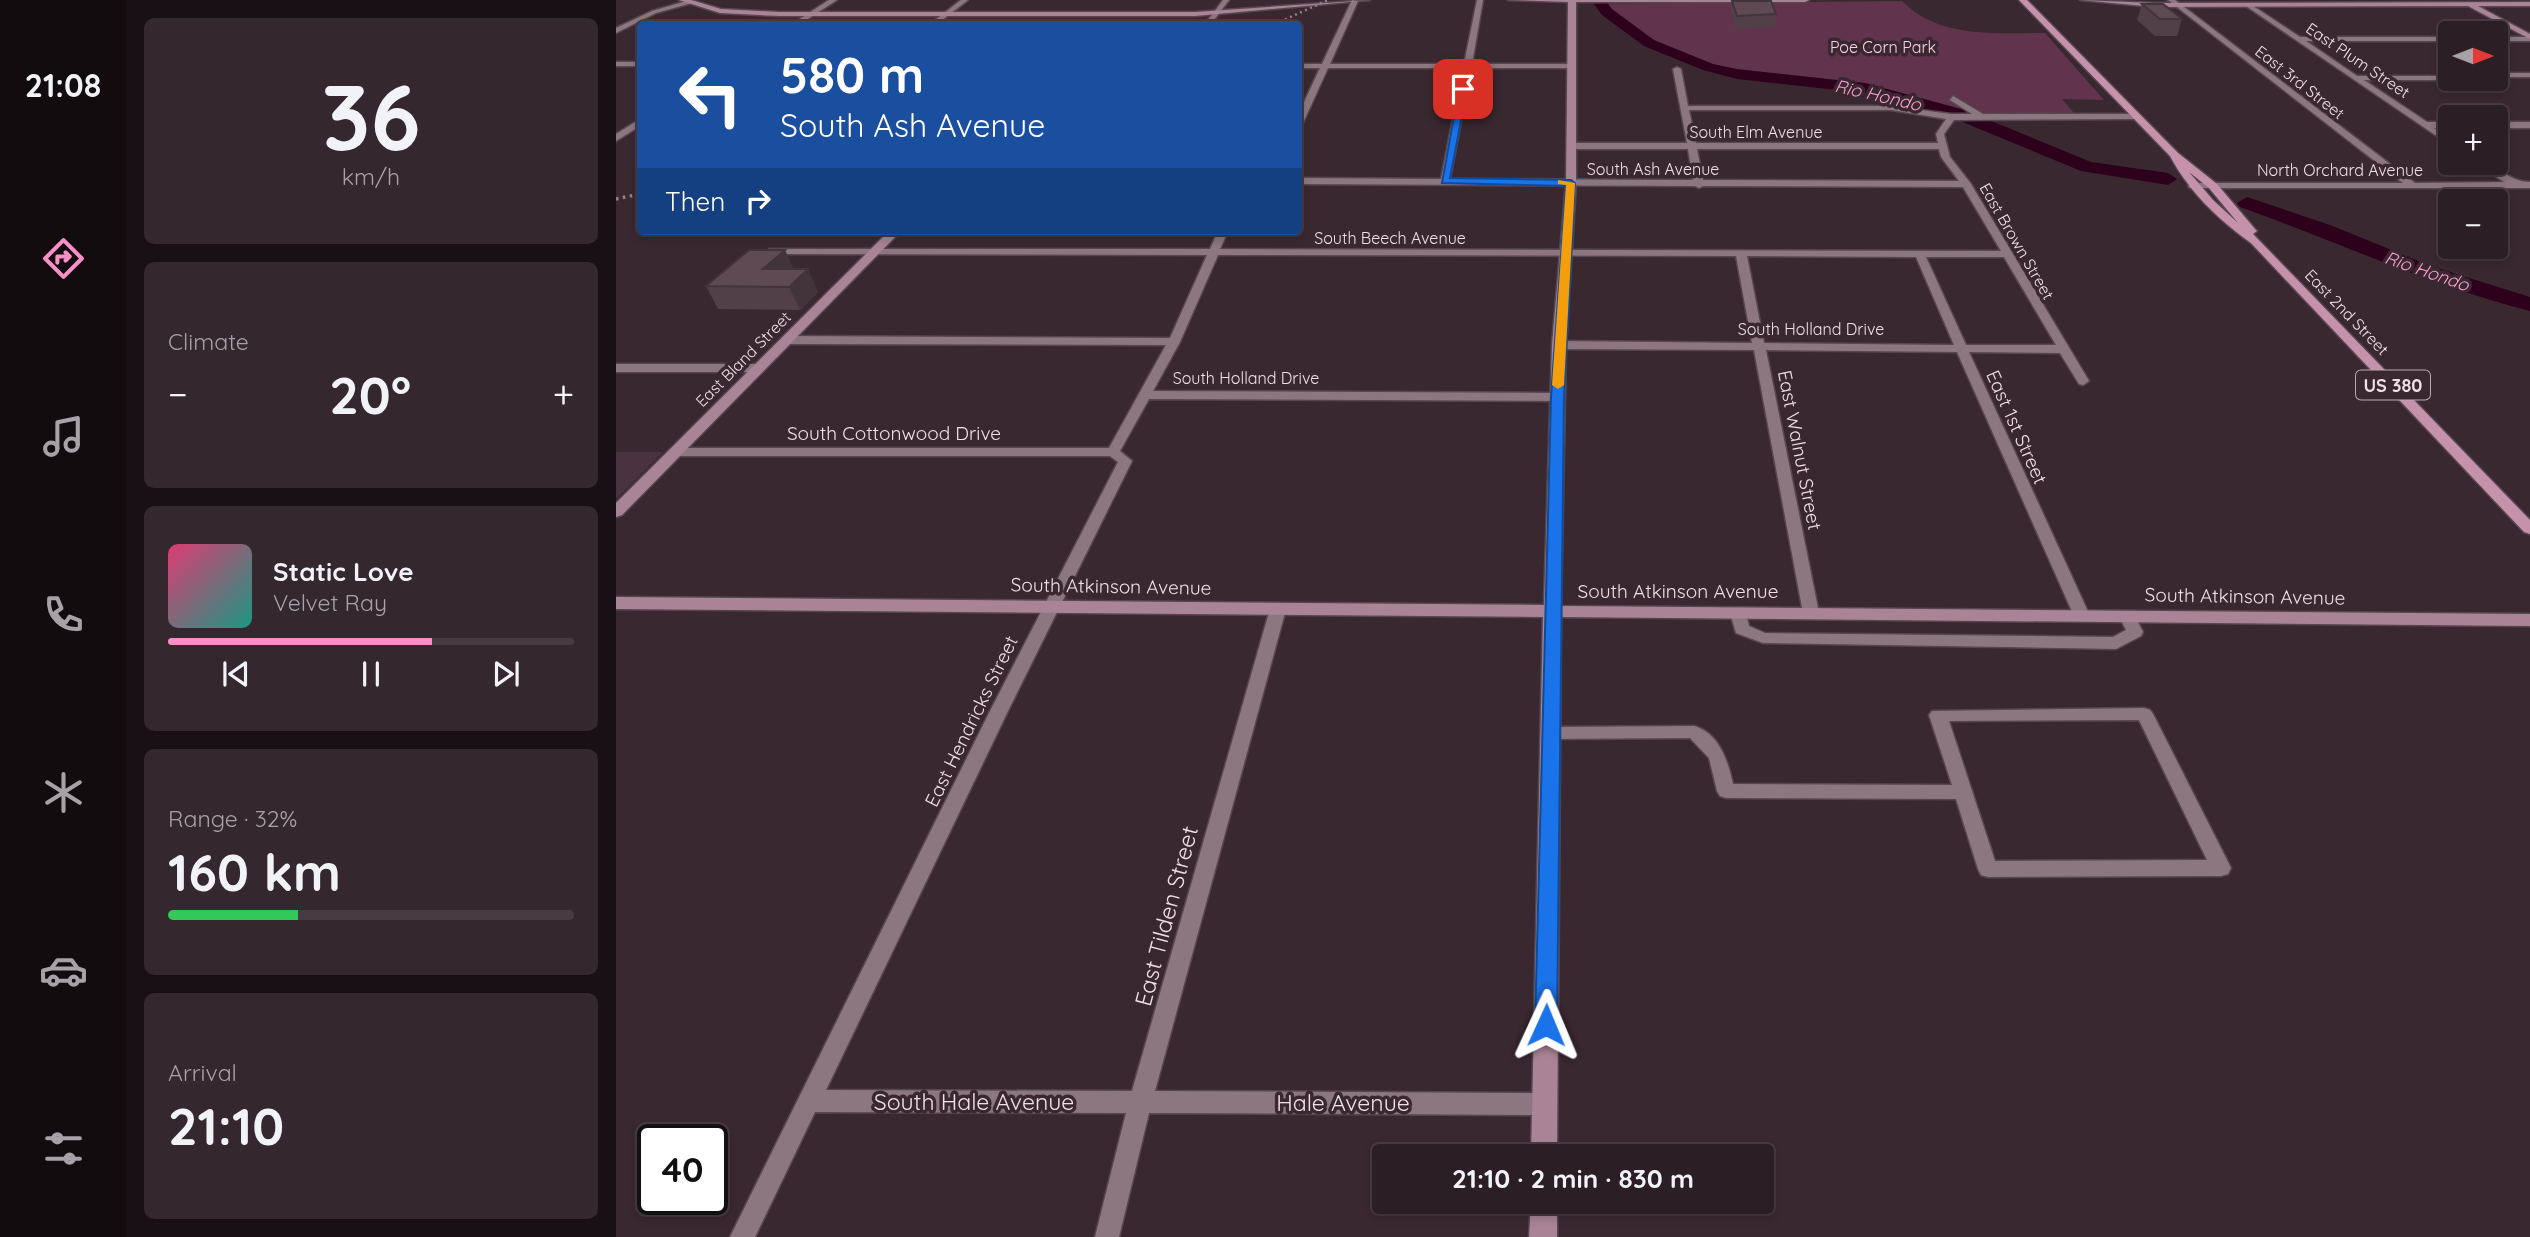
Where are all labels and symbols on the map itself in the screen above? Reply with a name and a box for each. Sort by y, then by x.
street label: East Plum Street [2302,18,2414,102]
north arrow [2438,21,2508,91]
park label: Poe Corn Park [1830,37,1936,57]
street label: East 3rd Street [2251,41,2349,123]
pin [1433,59,1493,119]
water label: Rio Hondo [1833,74,1924,116]
street label: South Elm Avenue [1689,122,1823,142]
street label: South Ash Avenue [1587,159,1719,179]
street label: North Orchard Avenue [2257,160,2423,180]
street label: East Brown Street [1975,179,2059,303]
street label: South Beech Avenue [1314,228,1466,248]
water label: Rio Hondo [2382,246,2473,297]
street label: East 2nd Street [2301,265,2393,359]
street label: East Bland Street [691,307,795,411]
street label: South Holland Drive [1738,319,1884,339]
street label: East 1st Street [1981,366,2053,488]
street label: South Holland Drive [1173,368,1319,388]
street label: East Walnut Street [1773,368,1827,532]
road number: US 380 [2356,370,2430,400]
street label: South Cottonwood Drive [787,421,1001,445]
street label: South Atkinson Avenue [1010,572,1212,600]
street label: South Atkinson Avenue [1578,579,1778,603]
street label: South Atkinson Avenue [2144,582,2346,610]
street label: East Hendricks Street [919,632,1023,810]
street label: East Tilden Street [1128,823,1204,1009]
position arrow [1509,988,1583,1062]
street label: South Hale Avenue [874,1087,1074,1116]
street label: Hale Avenue [1276,1088,1410,1117]
speed limit sign: 40 [637,1124,728,1215]

